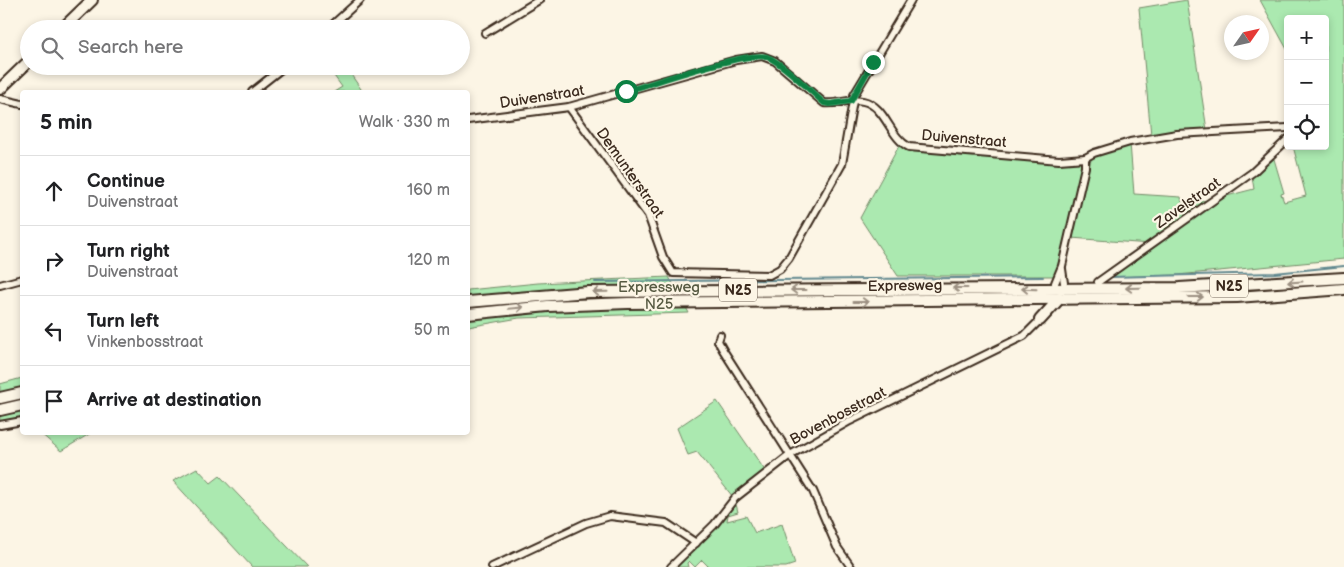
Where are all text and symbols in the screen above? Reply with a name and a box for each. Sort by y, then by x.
north arrow [1224,15,1269,60]
map controls [1284,15,1329,150]
button: + [1284,15,1329,60]
search box [20,20,470,75]
icon: search [38,34,66,62]
text: Search here [78,36,183,59]
route end [862,51,885,74]
button: − [1284,60,1329,105]
route start [615,80,638,103]
street label: Duivenstraat [498,81,586,113]
button: locate [1284,105,1329,150]
text: 5 min [40,110,93,135]
text: Walk · 330 m [359,113,450,132]
street label: Demunterstraat [592,124,668,222]
street label: Duivenstraat [921,126,1008,152]
text: Continue [87,170,165,193]
street label: Zavelstraat [1151,173,1225,233]
icon: ahead [40,177,68,205]
text: 160 m [407,181,450,200]
text: Duivenstraat [87,193,178,212]
text: Turn right [87,240,170,263]
icon: right [40,247,68,275]
text: 120 m [407,251,450,270]
text: Duivenstraat [87,263,178,282]
road number: N25 [1210,274,1248,298]
street label: Expresweg [868,276,942,296]
park label: Expressweg N25 [618,278,700,314]
road number: N25 [719,278,757,302]
one-way arrow [1288,278,1304,287]
one-way arrow [953,283,969,293]
one-way arrow [1021,284,1037,293]
one-way arrow [1125,284,1141,293]
one-way arrow [790,285,806,295]
one-way arrow [593,287,609,297]
one-way arrow [1188,292,1204,302]
one-way arrow [852,297,869,307]
one-way arrow [508,303,524,313]
text: Turn left [87,310,159,333]
icon: left [40,317,68,345]
text: 50 m [414,321,450,340]
text: Vinkenbosstraat [87,333,203,352]
street label: Bovenbosstraat [787,382,890,449]
icon: arrive [40,387,68,415]
text: Arrive at destination [87,389,262,412]

